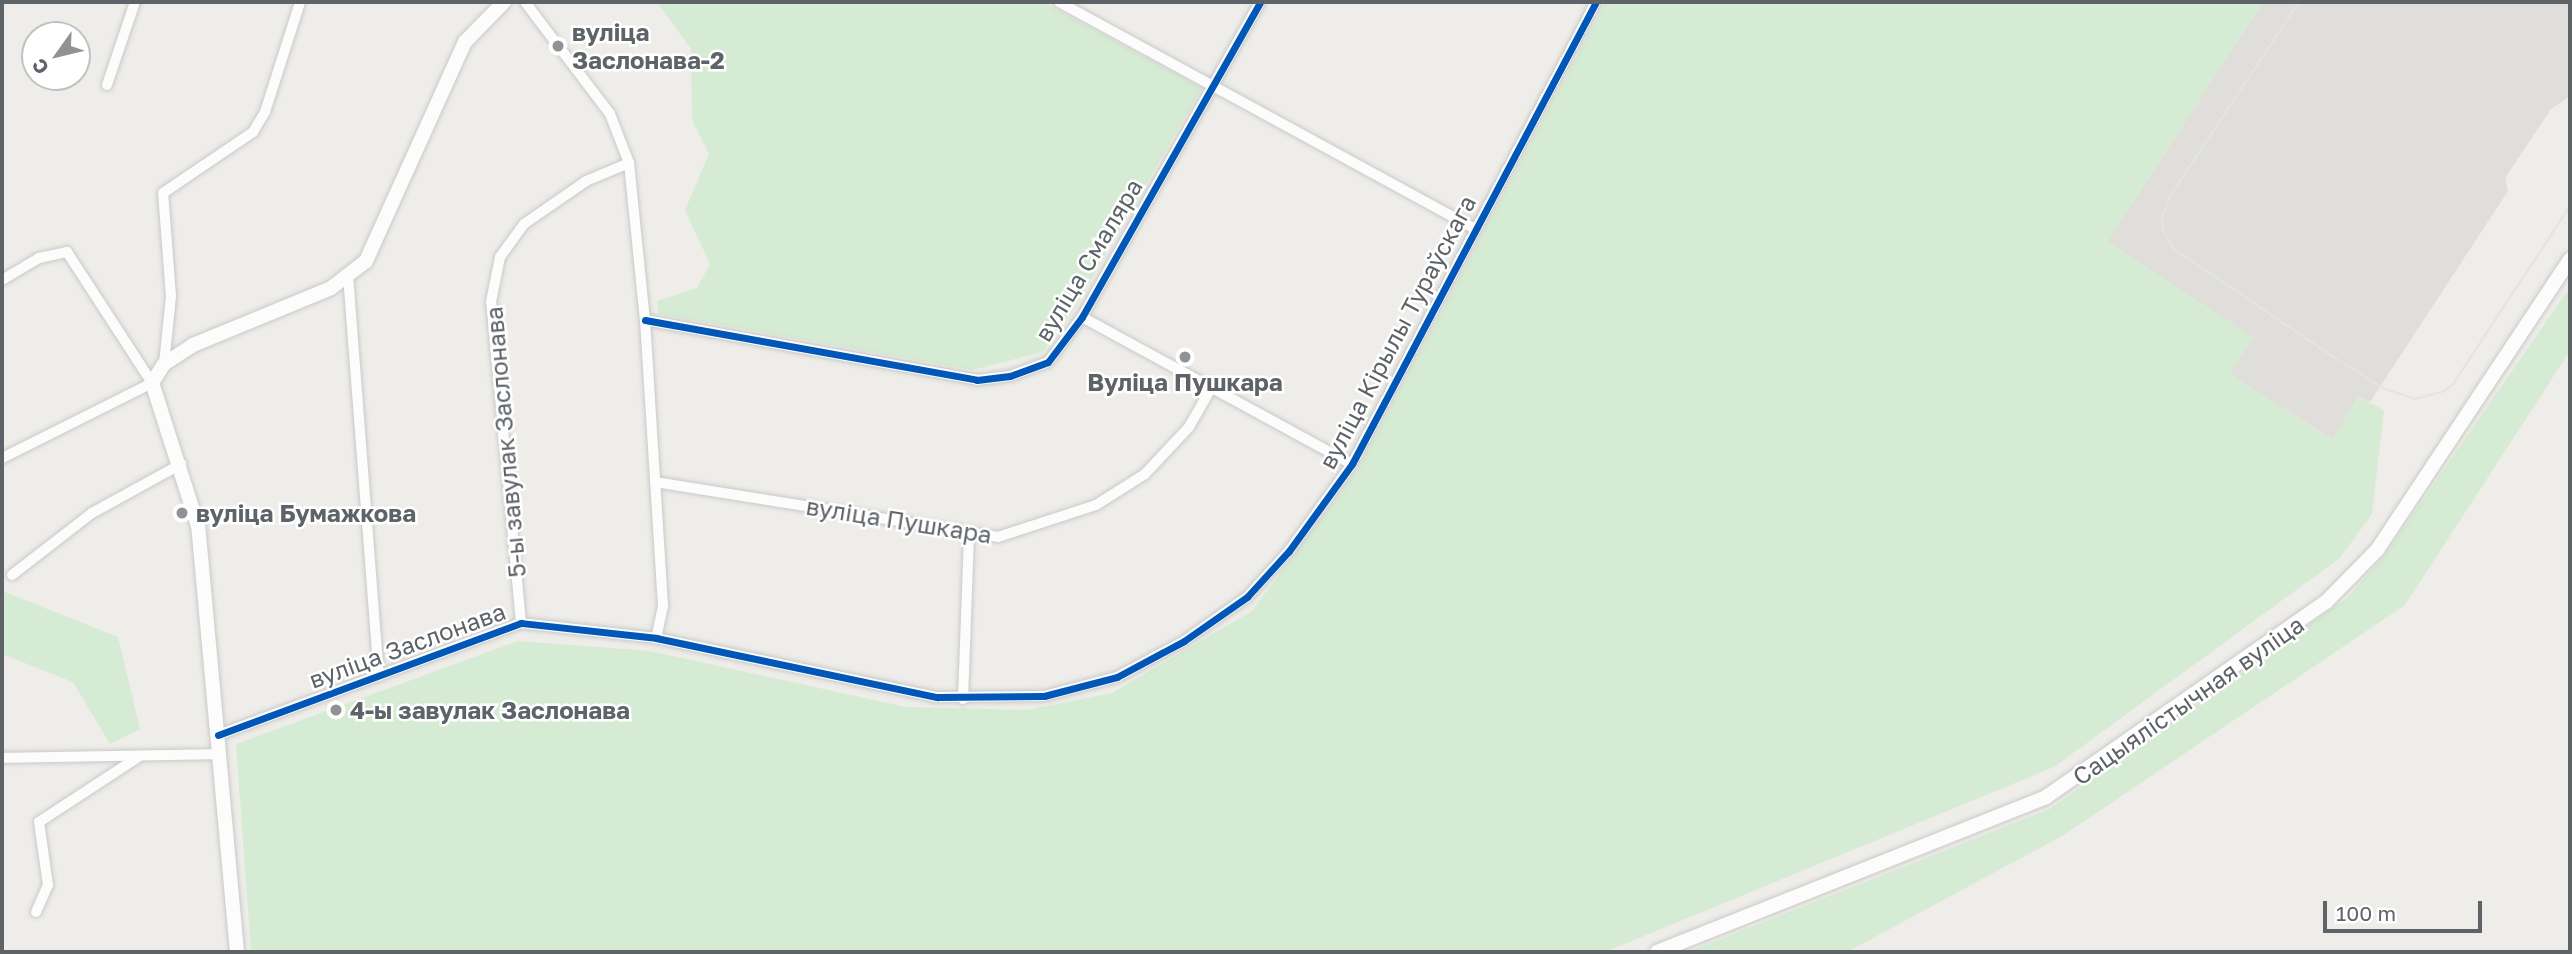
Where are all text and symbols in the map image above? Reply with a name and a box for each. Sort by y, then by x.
place label: вуліца Заслонава-2 [572,18,725,74]
north arrow [21,21,91,91]
marker: вуліца Заслонава-2 [550,38,566,54]
text: С [27,55,53,79]
street label: вуліца Смаляра [1028,174,1148,346]
street label: вуліца Кірылы Тураўскага [1313,190,1481,474]
street label: 5-ы завулак Заслонава [479,305,531,579]
marker: Вуліца Пушкара [1177,349,1193,365]
place label: Вуліца Пушкара [1087,368,1283,396]
street label: вуліца Пушкара [804,491,994,549]
place label: вуліца Бумажкова [196,499,416,527]
marker: вуліца Бумажкова [174,505,190,521]
street label: вуліца Заслонава [305,596,509,694]
street label: Сацыялістычная вуліца [2067,609,2309,791]
place label: 4-ы завулак Заслонава [350,696,630,724]
marker: 4-ы завулак Заслонава [328,702,344,718]
scale bar [2327,888,2486,932]
text: 100 m [2336,900,2396,926]

